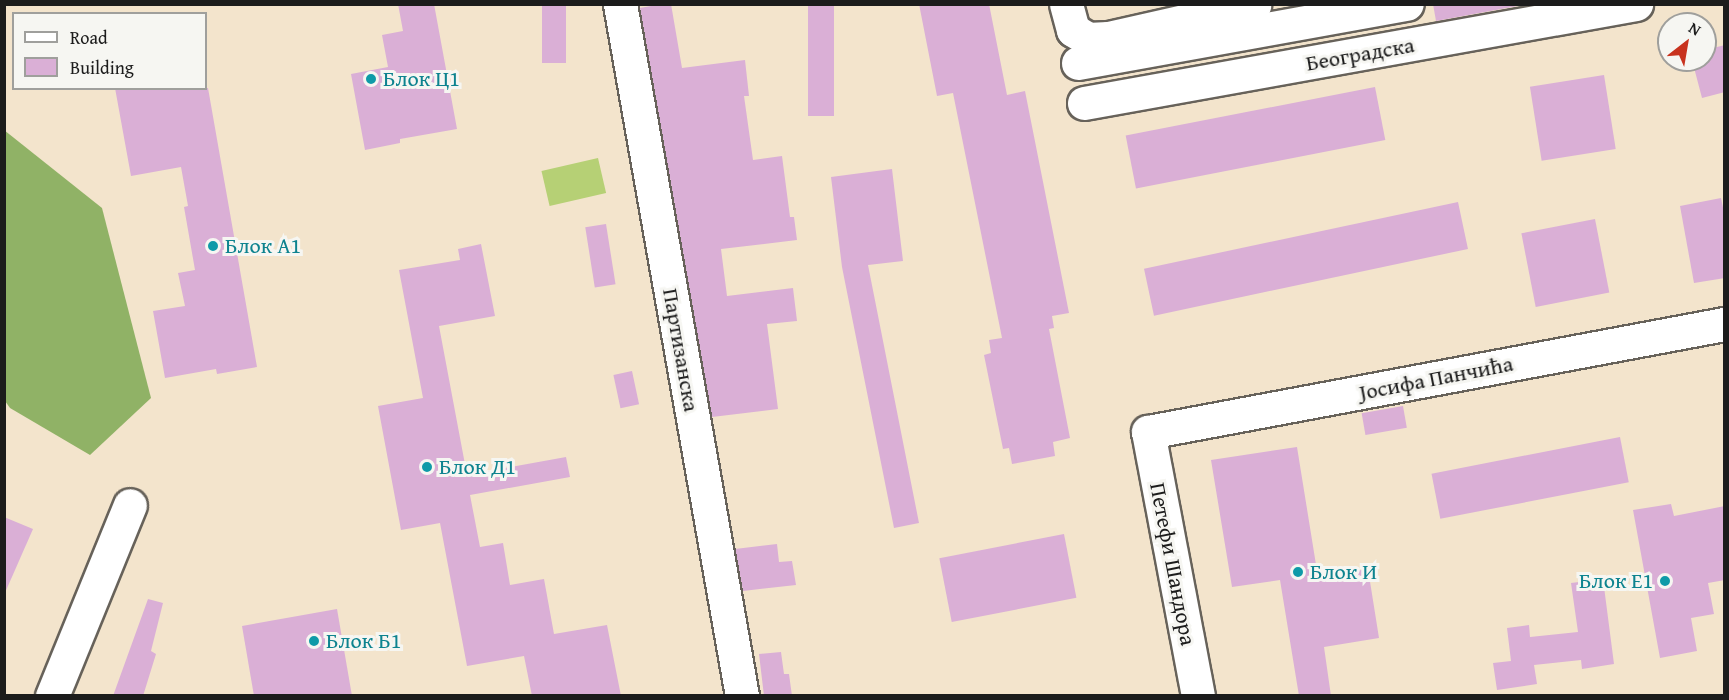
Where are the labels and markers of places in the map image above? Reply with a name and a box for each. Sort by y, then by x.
place label: Блок Ц1 [383,66,460,92]
marker: Блок Ц1 [364,72,378,86]
place label: Блок А1 [225,233,301,259]
marker: Блок А1 [206,239,220,253]
place label: Блок Д1 [439,454,516,480]
marker: Блок Д1 [420,460,434,474]
place label: Блок И [1310,559,1377,585]
marker: Блок И [1291,565,1305,579]
place label: Блок Е1 [1579,568,1653,594]
marker: Блок Е1 [1658,574,1672,588]
place label: Блок Б1 [326,628,401,654]
marker: Блок Б1 [307,634,321,648]

